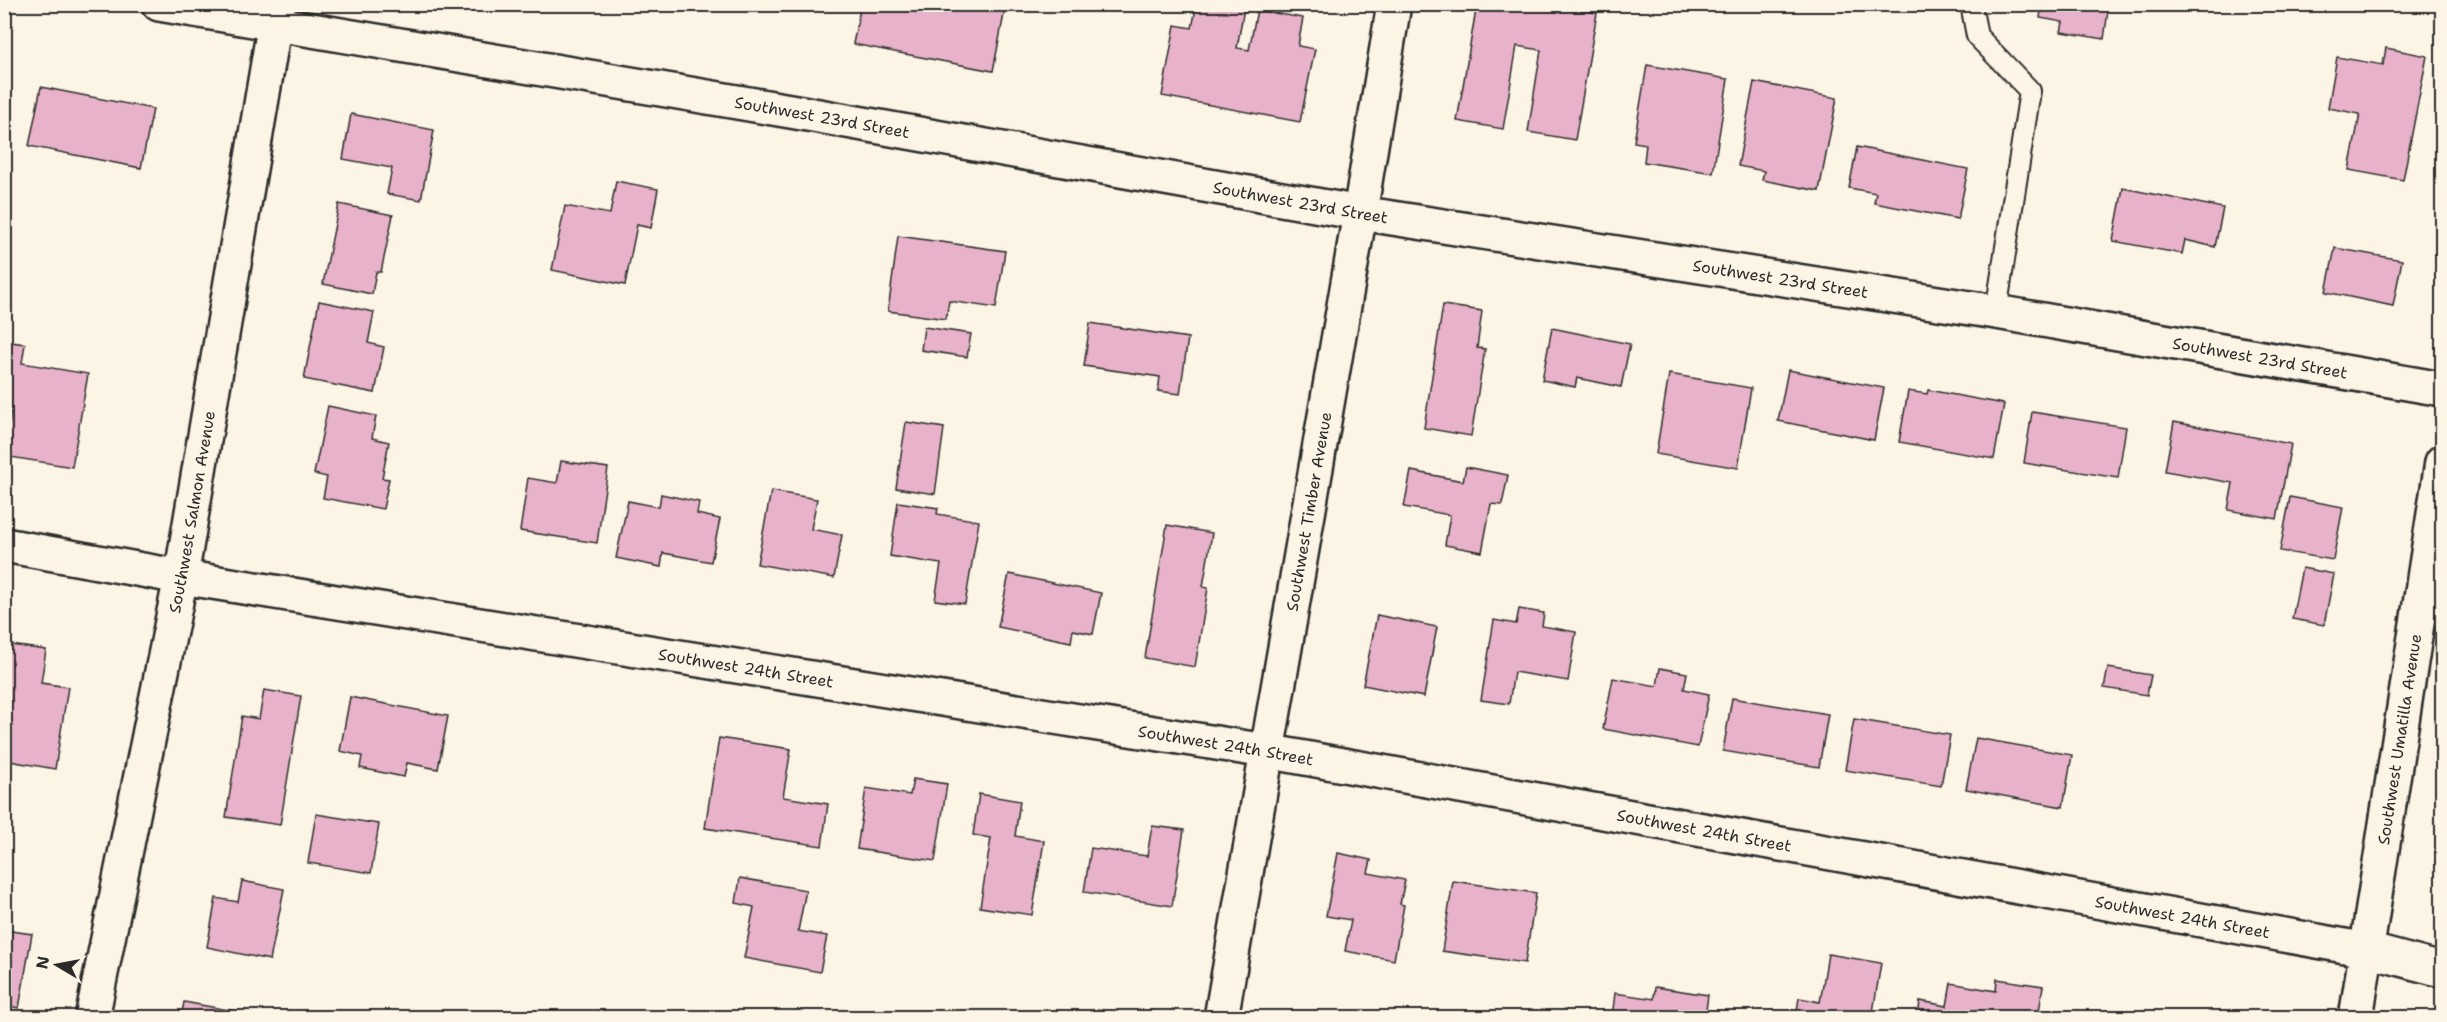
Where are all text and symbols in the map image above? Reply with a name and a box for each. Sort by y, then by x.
street label: Southwest 23rd Street [733,91,911,143]
street label: Southwest 23rd Street [1211,176,1390,228]
street label: Southwest 23rd Street [1691,254,1870,302]
street label: Southwest 23rd Street [2171,332,2349,383]
street label: Southwest Salmon Avenue [163,409,220,615]
street label: Southwest Timber Avenue [1281,410,1336,613]
street label: Southwest Umatilla Avenue [2372,632,2426,846]
street label: Southwest 24th Street [657,643,835,692]
street label: Southwest 24th Street [1137,720,1315,770]
street label: Southwest 24th Street [1615,804,1793,856]
street label: Southwest 24th Street [2093,891,2271,943]
north arrow [27,935,87,995]
text: N [31,954,54,971]

